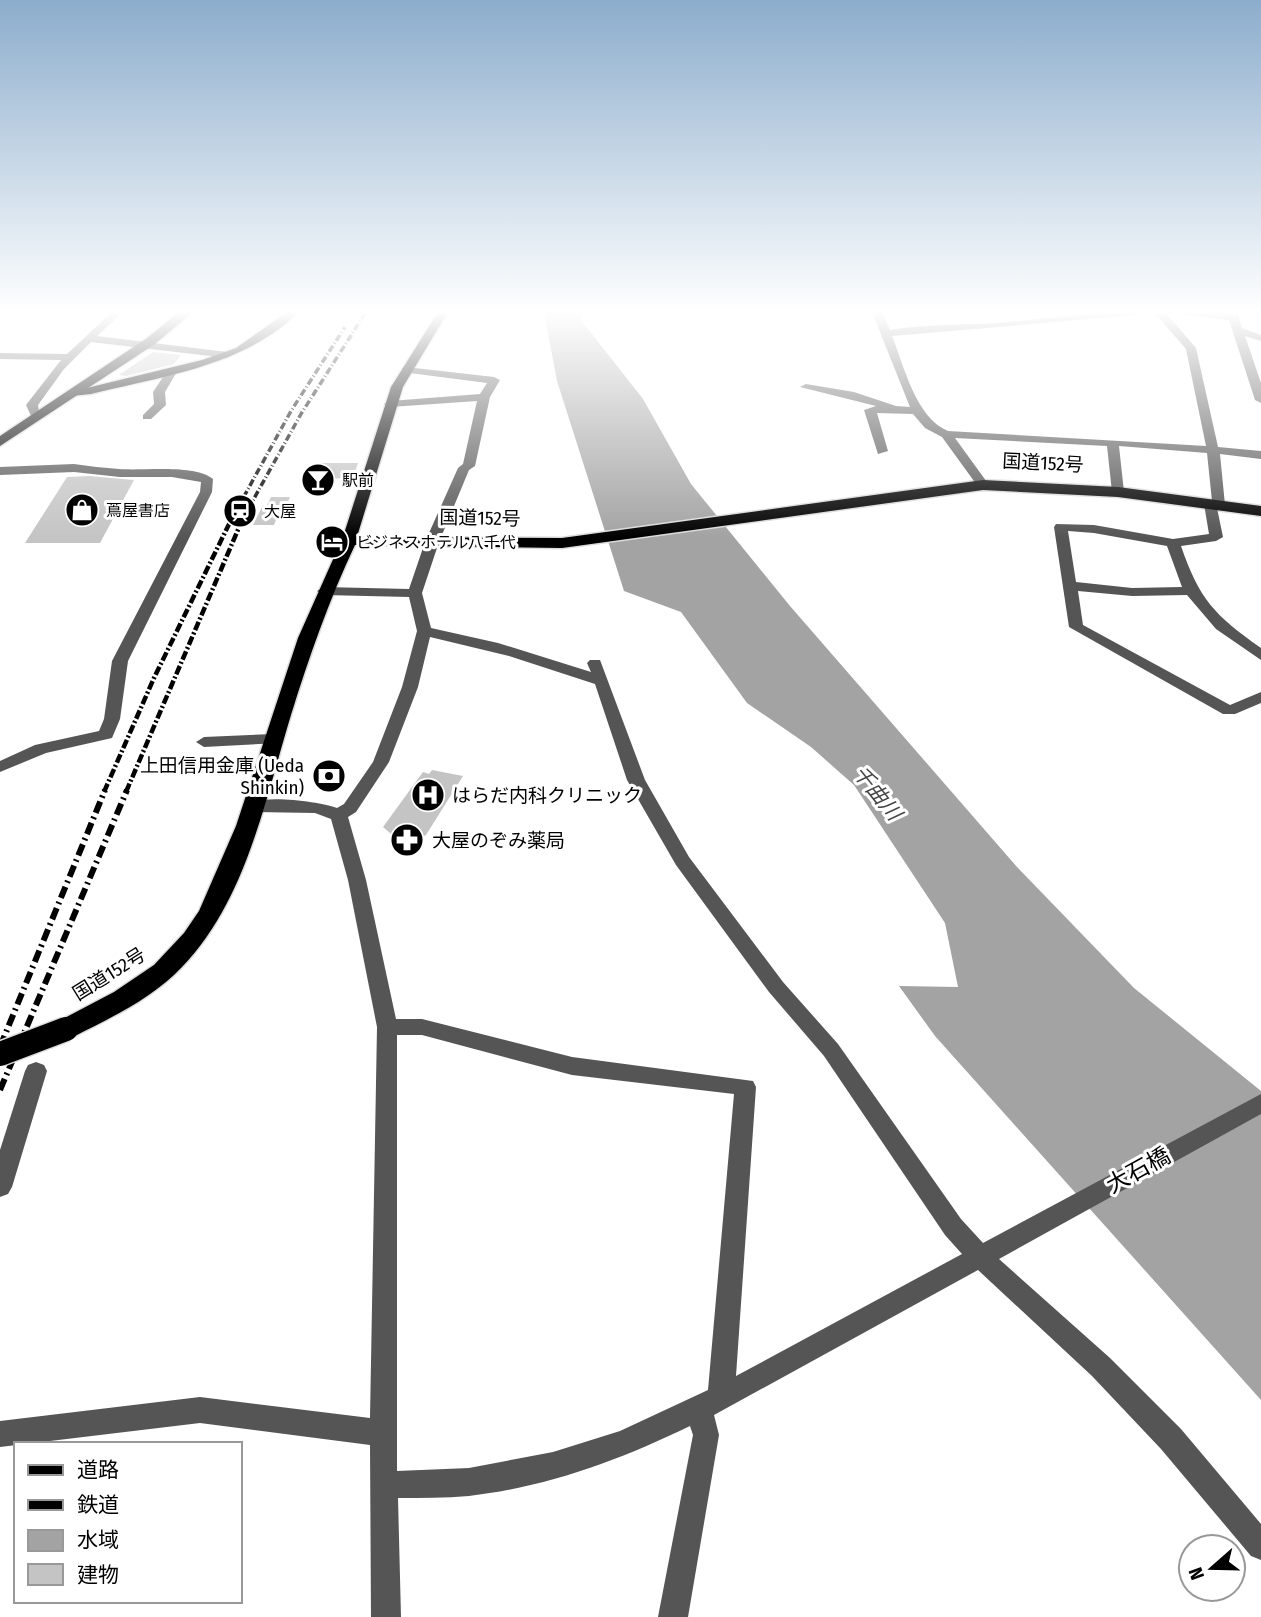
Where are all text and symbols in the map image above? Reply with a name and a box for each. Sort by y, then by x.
street label: 国道152号 [1002,449,1084,477]
bar icon: 駅前 [299,461,337,499]
place label: 駅前 [342,471,374,490]
shop icon: 蔦屋書店 [63,491,101,529]
station icon: 大屋 [221,492,259,530]
place label: 蔦屋書店 [106,501,170,520]
place label: 大屋 [264,502,296,521]
street label: 国道152号 [439,506,521,530]
hotel icon: ビジネスホテル八千代 [313,523,351,561]
place label: ビジネスホテル八千代 [356,533,516,552]
place label: 上田信用金庫 (Ueda Shinkin) [140,754,304,799]
bank icon: 上田信用金庫 (Ueda Shinkin) [310,757,348,795]
water label: 千曲川 [847,760,908,827]
hospital icon: はらだ内科クリニック [409,776,447,814]
place label: はらだ内科クリニック [452,784,642,807]
pharmacy icon: 大屋のぞみ薬局 [388,821,426,859]
place label: 大屋のぞみ薬局 [432,829,565,852]
street label: 国道152号 [68,943,150,1005]
street label: 大石橋 [1101,1141,1175,1199]
legend [14,1442,242,1603]
text: 道路 [77,1457,119,1483]
text: 鉄道 [77,1492,119,1518]
text: 水域 [77,1527,119,1553]
north arrow [1177,1533,1247,1603]
text: 建物 [77,1562,119,1588]
text: N [1184,1564,1209,1583]

